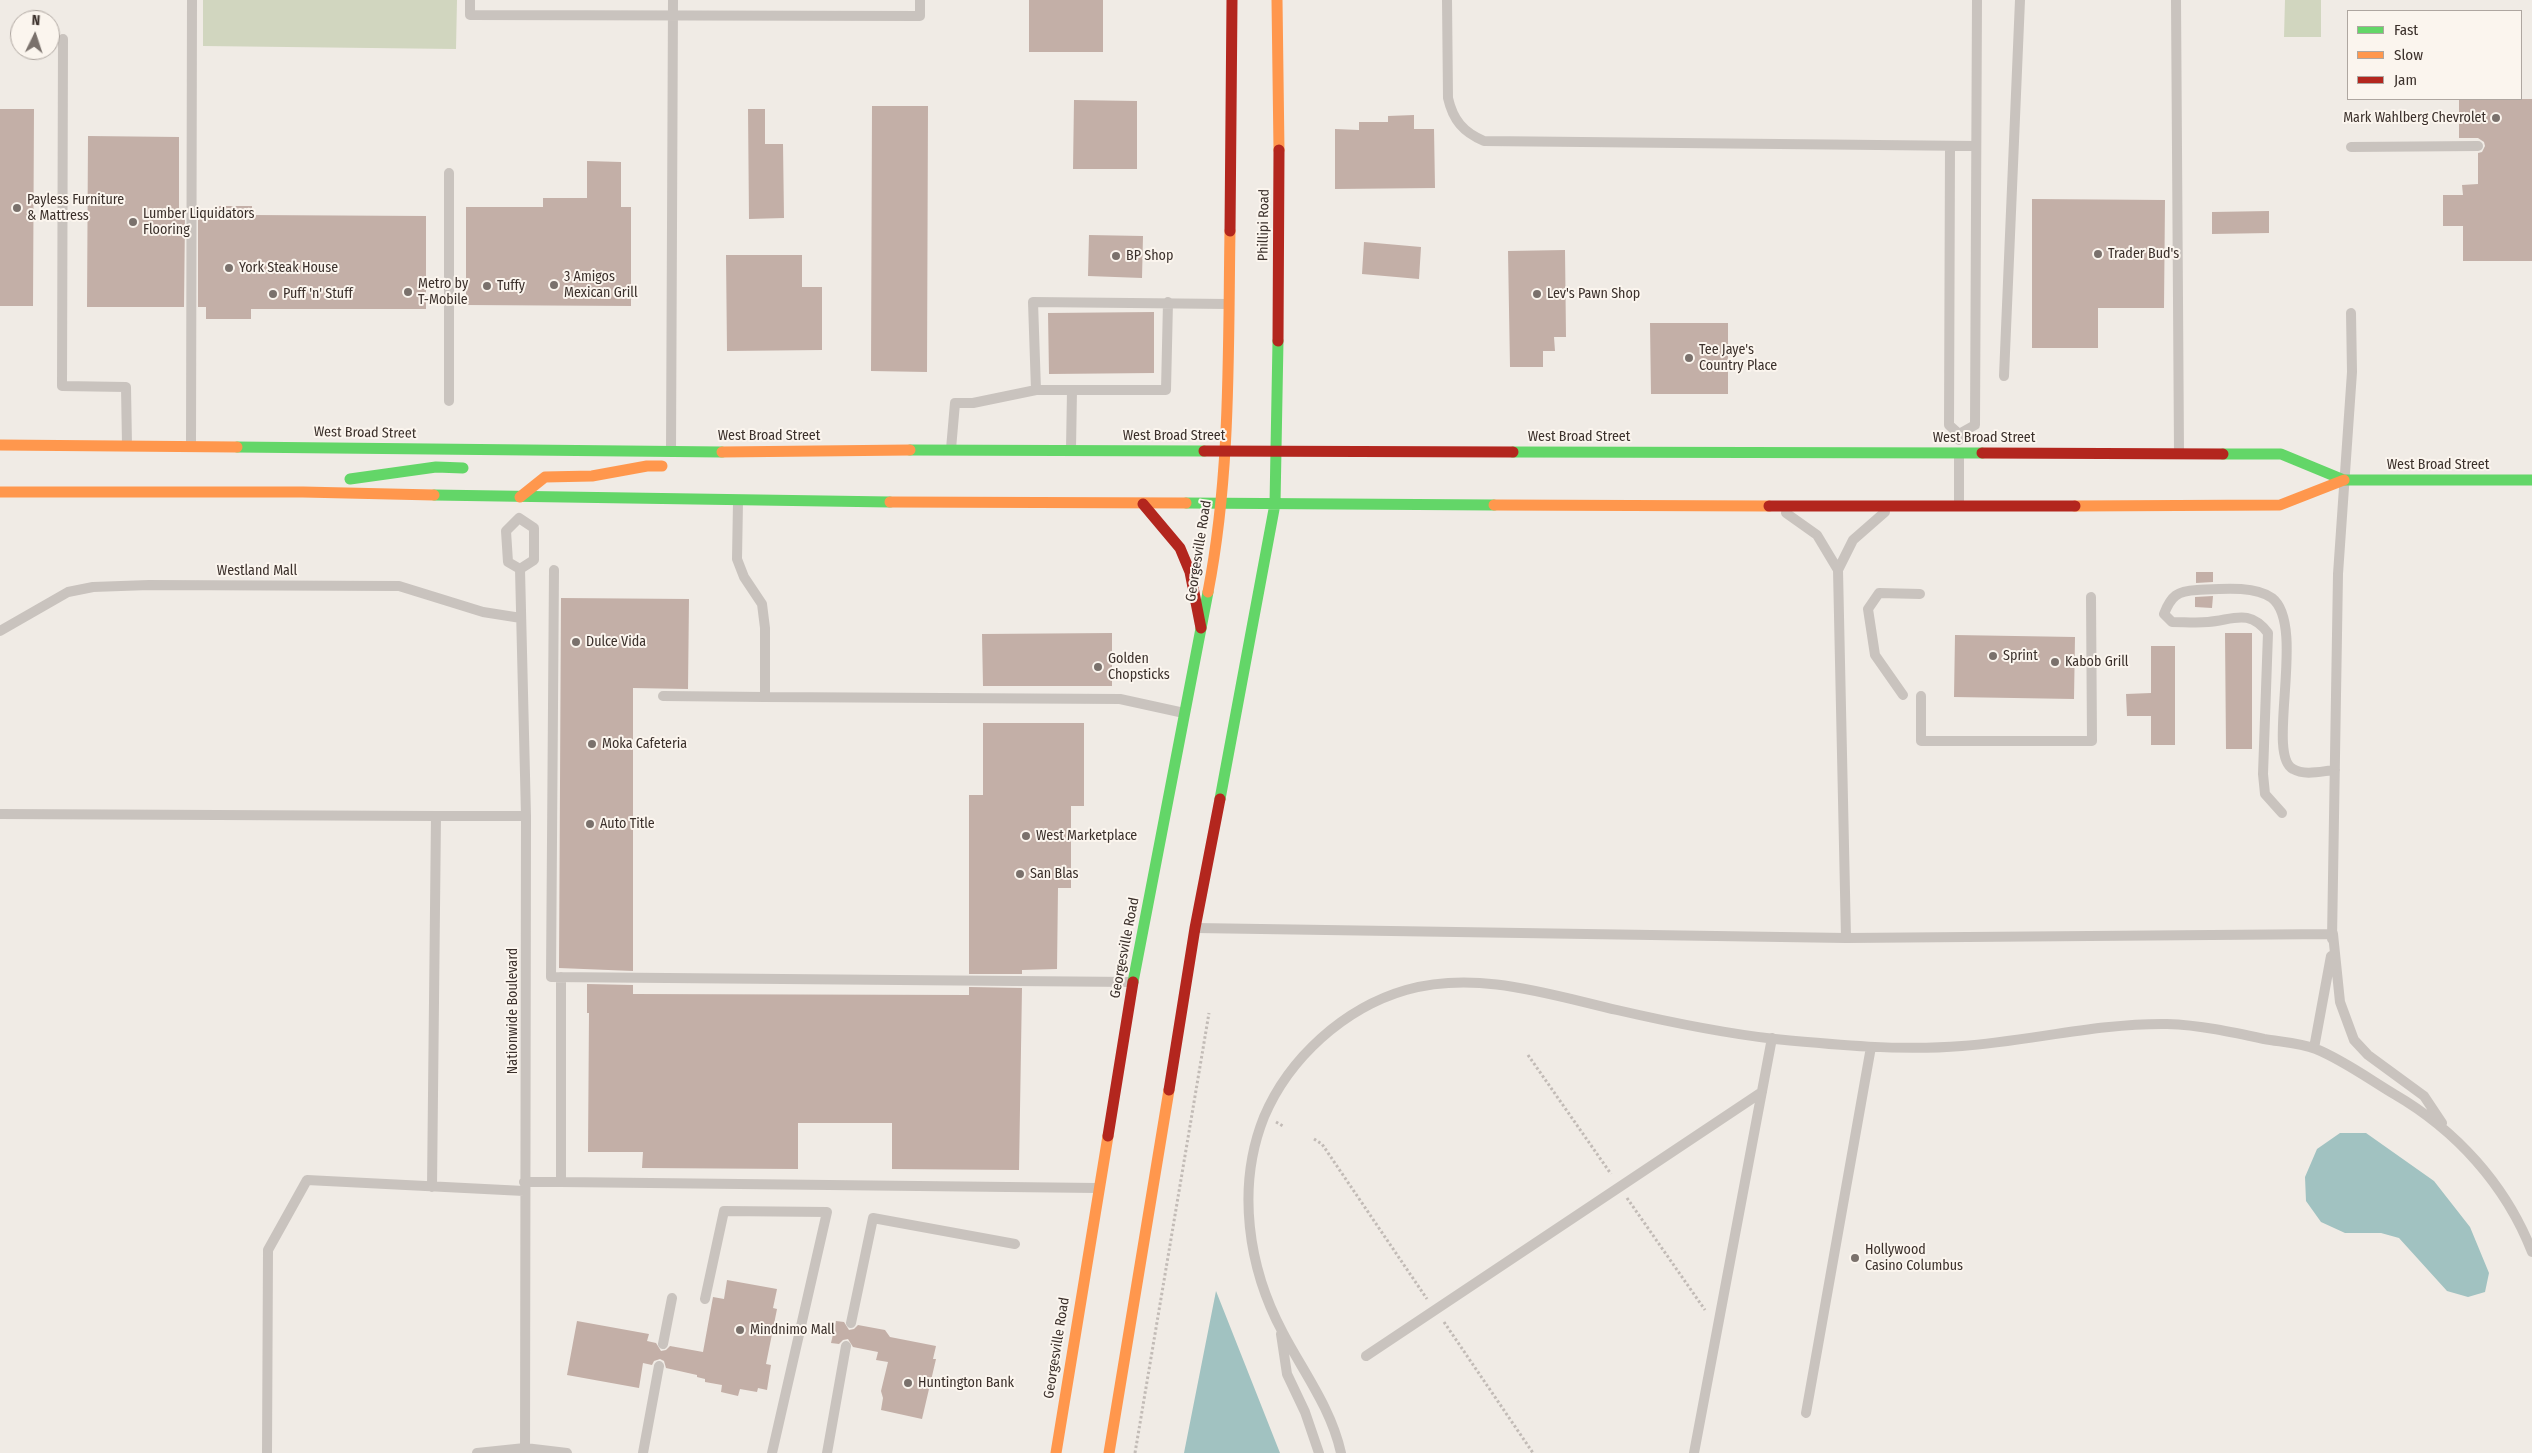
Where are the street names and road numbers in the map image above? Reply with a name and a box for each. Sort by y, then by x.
street label: Phillipi Road [1255,189,1273,261]
street label: West Broad Street [314,424,416,442]
street label: West Broad Street [718,428,820,444]
street label: West Broad Street [1123,428,1225,444]
street label: West Broad Street [1528,429,1630,445]
street label: West Broad Street [1933,430,2035,446]
street label: West Broad Street [2387,457,2489,473]
street label: Georgesville Road [1183,499,1215,603]
street label: Westland Mall [217,563,297,579]
street label: Georgesville Road [1107,896,1143,1000]
street label: Nationwide Boulevard [505,948,521,1074]
street label: Georgesville Road [1041,1296,1073,1400]

